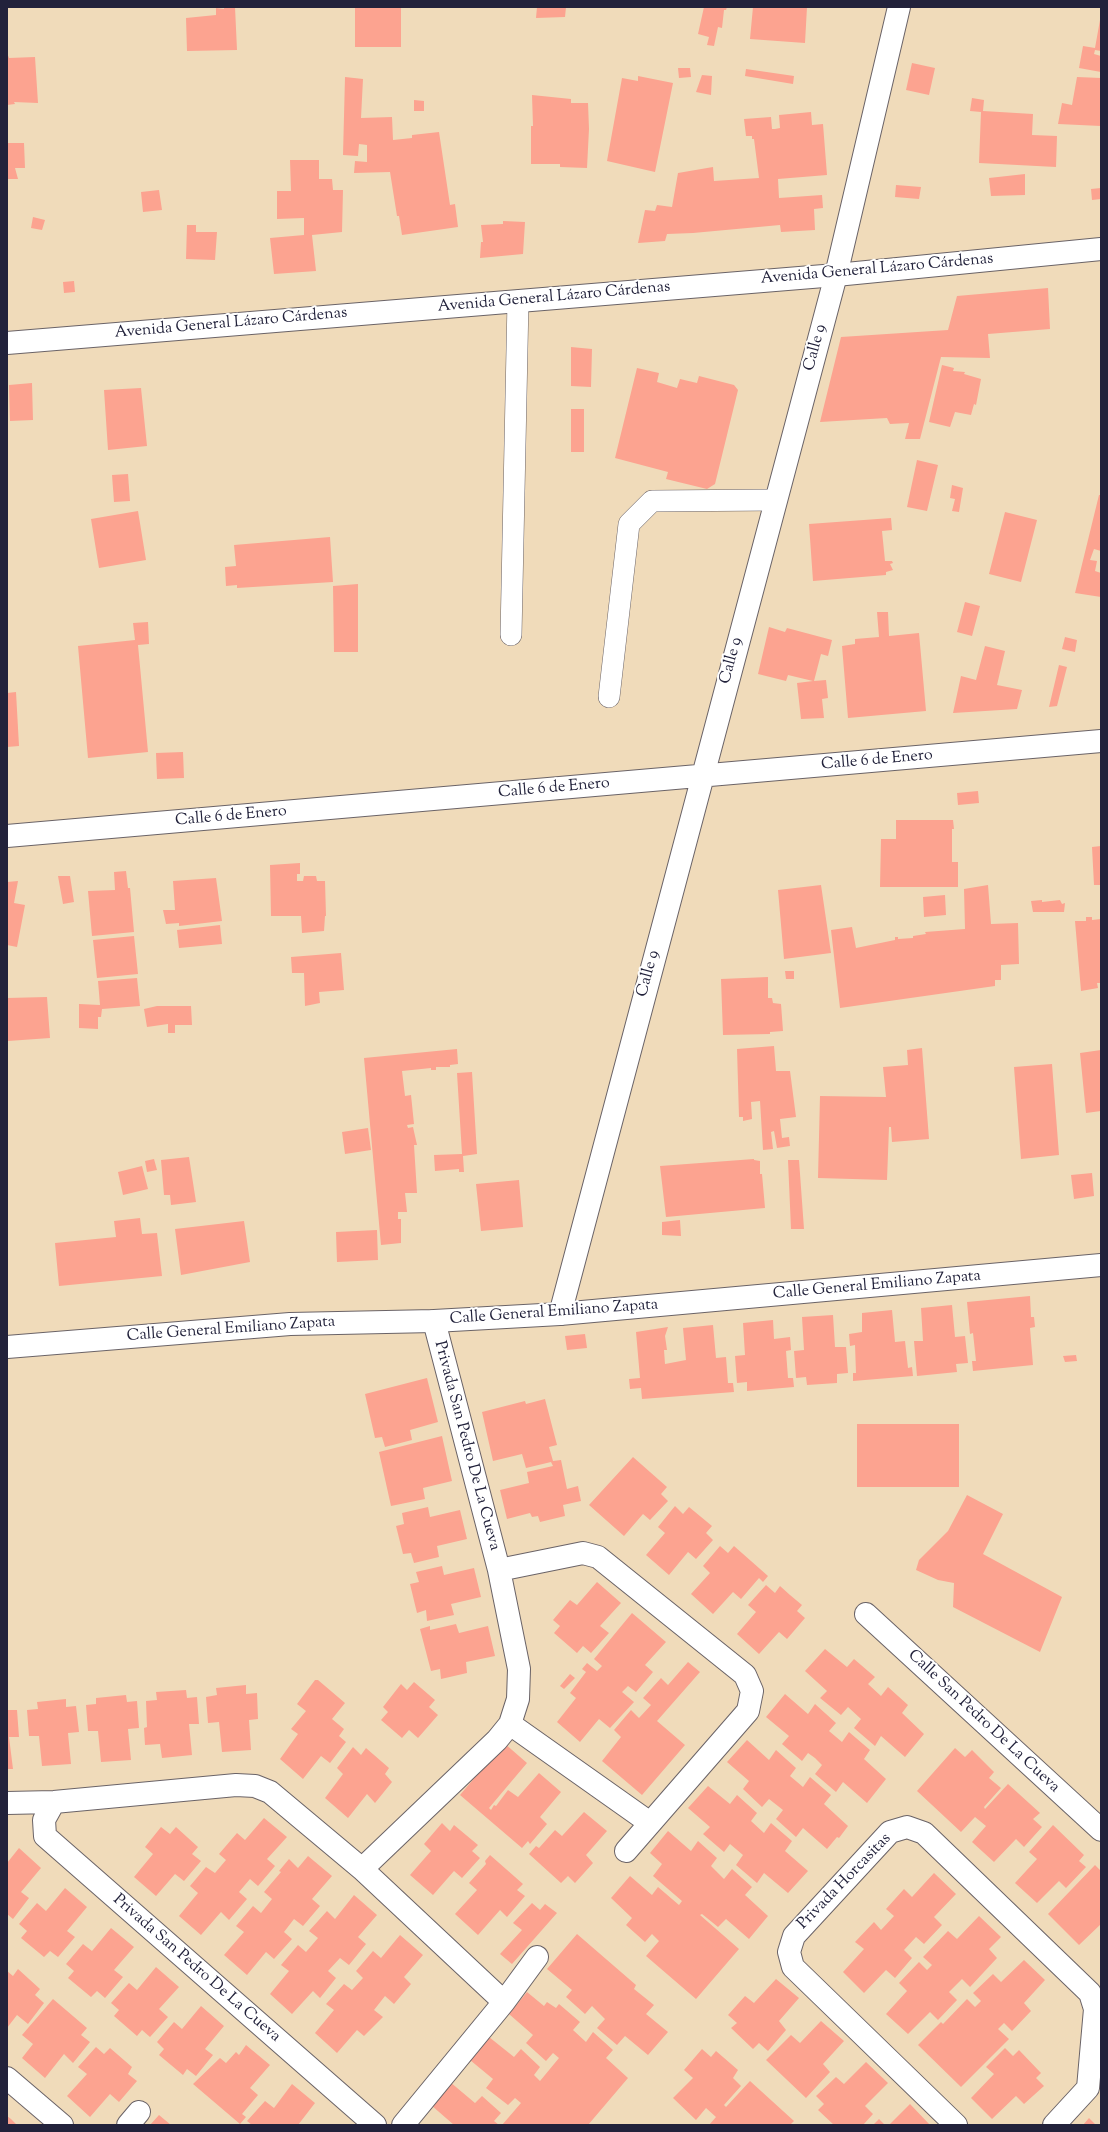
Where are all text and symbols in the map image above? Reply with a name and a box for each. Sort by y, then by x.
street label: Avenida General Lázaro Cárdenas [760,250,994,290]
street label: Avenida General Lázaro Cárdenas [437,278,671,318]
street label: Avenida General Lázaro Cárdenas [114,304,348,344]
street label: Calle 9 [801,323,831,373]
street label: Calle 9 [717,636,747,686]
street label: Calle 6 de Enero [820,747,934,775]
street label: Calle 6 de Enero [497,775,611,803]
street label: Calle 6 de Enero [174,803,288,831]
street label: Calle 9 [634,949,664,999]
street label: Calle General Emiliano Zapata [772,1267,982,1305]
street label: Calle General Emiliano Zapata [449,1296,659,1330]
street label: Calle General Emiliano Zapata [126,1313,336,1347]
street label: Privada San Pedro De La Cueva [429,1339,503,1553]
street label: Calle San Pedro De La Cueva [903,1646,1063,1798]
street label: Privada Horcasitas [794,1830,896,1934]
street label: Privada San Pedro De La Cueva [108,1891,284,2047]

